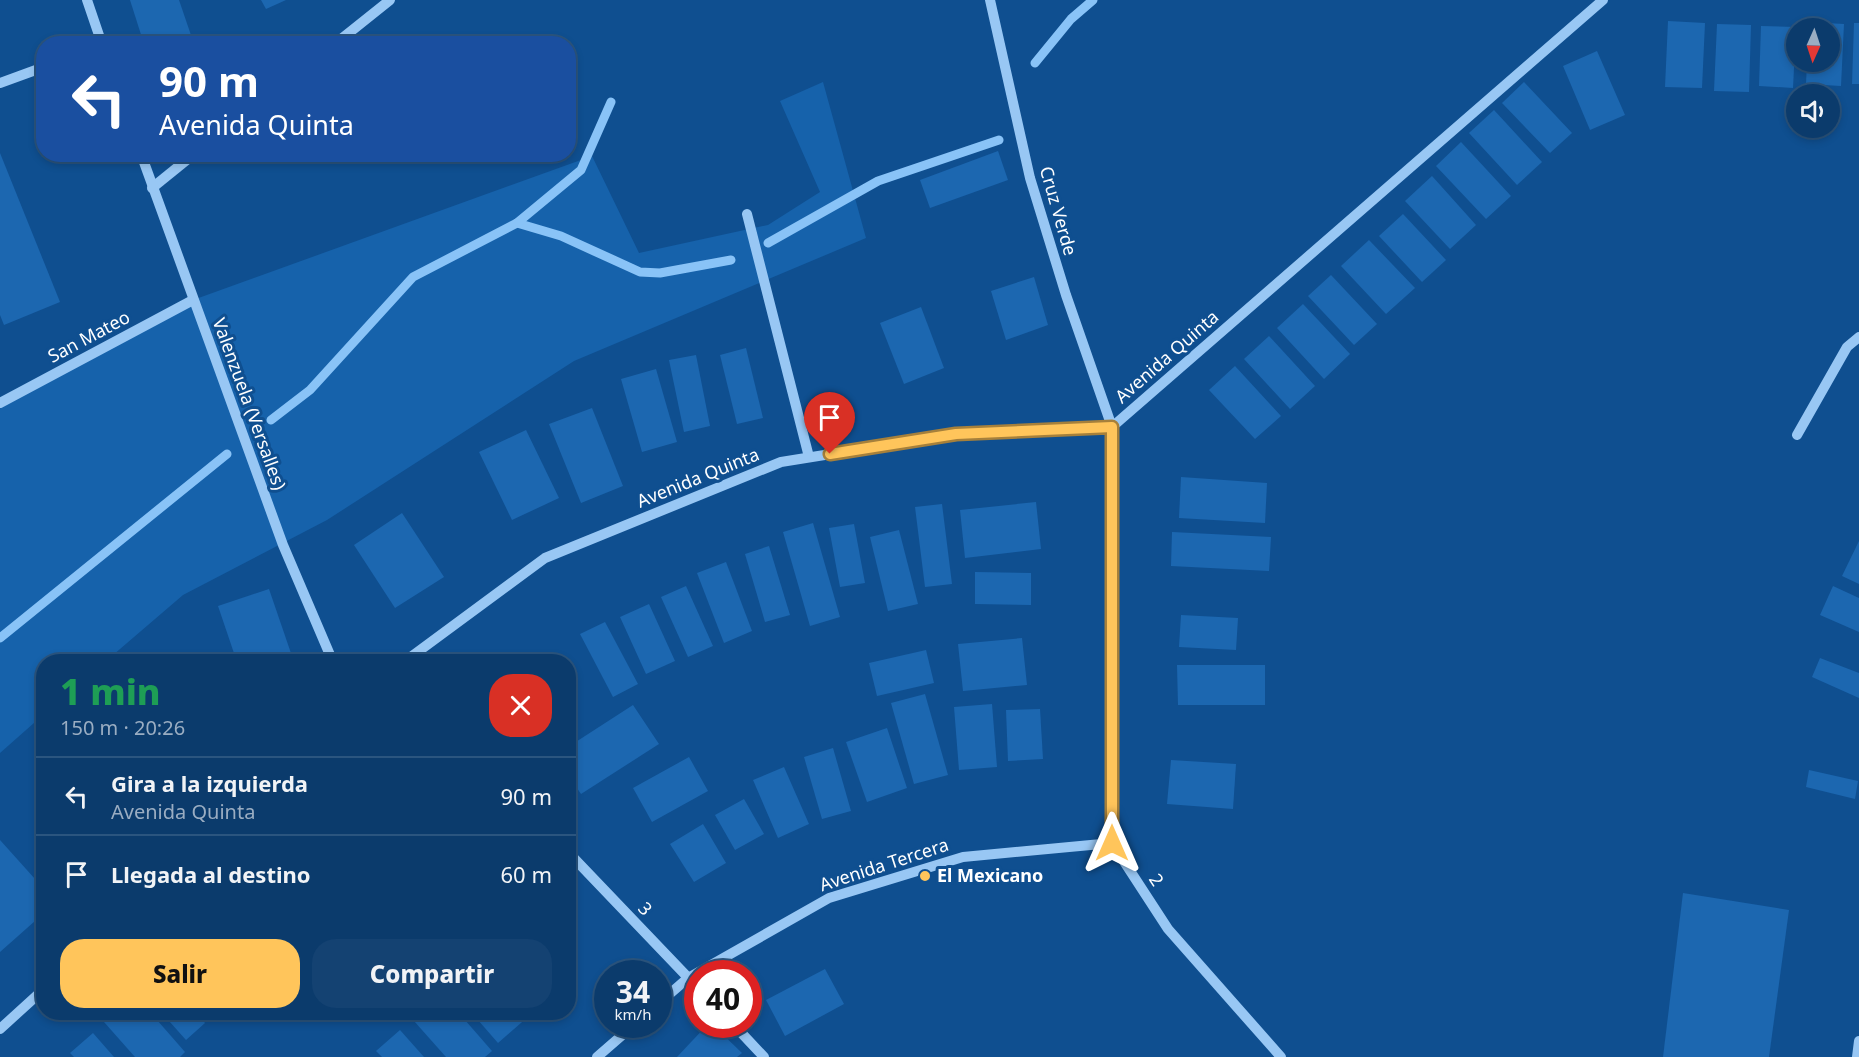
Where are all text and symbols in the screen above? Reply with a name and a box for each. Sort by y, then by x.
north arrow [1786,18,1840,72]
map controls [1786,18,1840,138]
text: 90 m [159,52,259,109]
icon: left [60,60,138,138]
button: sound [1786,84,1840,138]
text: Avenida Quinta [159,106,354,143]
street label: Cruz Verde [1035,163,1083,258]
street label: San Mateo [43,304,134,368]
street label: Avenida Quinta [1109,305,1223,408]
street label: Valenzuela (Versalles) [208,314,292,493]
pin [804,392,855,454]
icon: arrive [813,401,846,434]
street label: Avenida Quinta [633,442,762,513]
text: 1 min [60,667,161,716]
button: close [489,674,552,737]
text: 150 m · 20:26 [60,714,185,741]
text: Gira a la izquierda [111,768,308,798]
icon: left [60,780,93,813]
text: 90 m [501,781,552,811]
text: Avenida Quinta [111,798,255,825]
position arrow [1080,811,1144,875]
street label: Avenida Tercera [816,832,951,896]
icon: arrive [60,858,93,891]
text: Llegada al destino [111,859,311,889]
text: 60 m [501,859,552,889]
place label: El Mexicano [937,863,1043,887]
marker: El Mexicano [918,869,932,883]
street label: 2 [1144,869,1170,890]
street label: 3 [633,896,658,920]
button: Salir [60,939,300,1008]
button: Compartir [312,939,552,1008]
speed limit sign: 40 [684,960,762,1038]
text: 34 [616,971,650,1012]
text: km/h [615,1004,651,1024]

